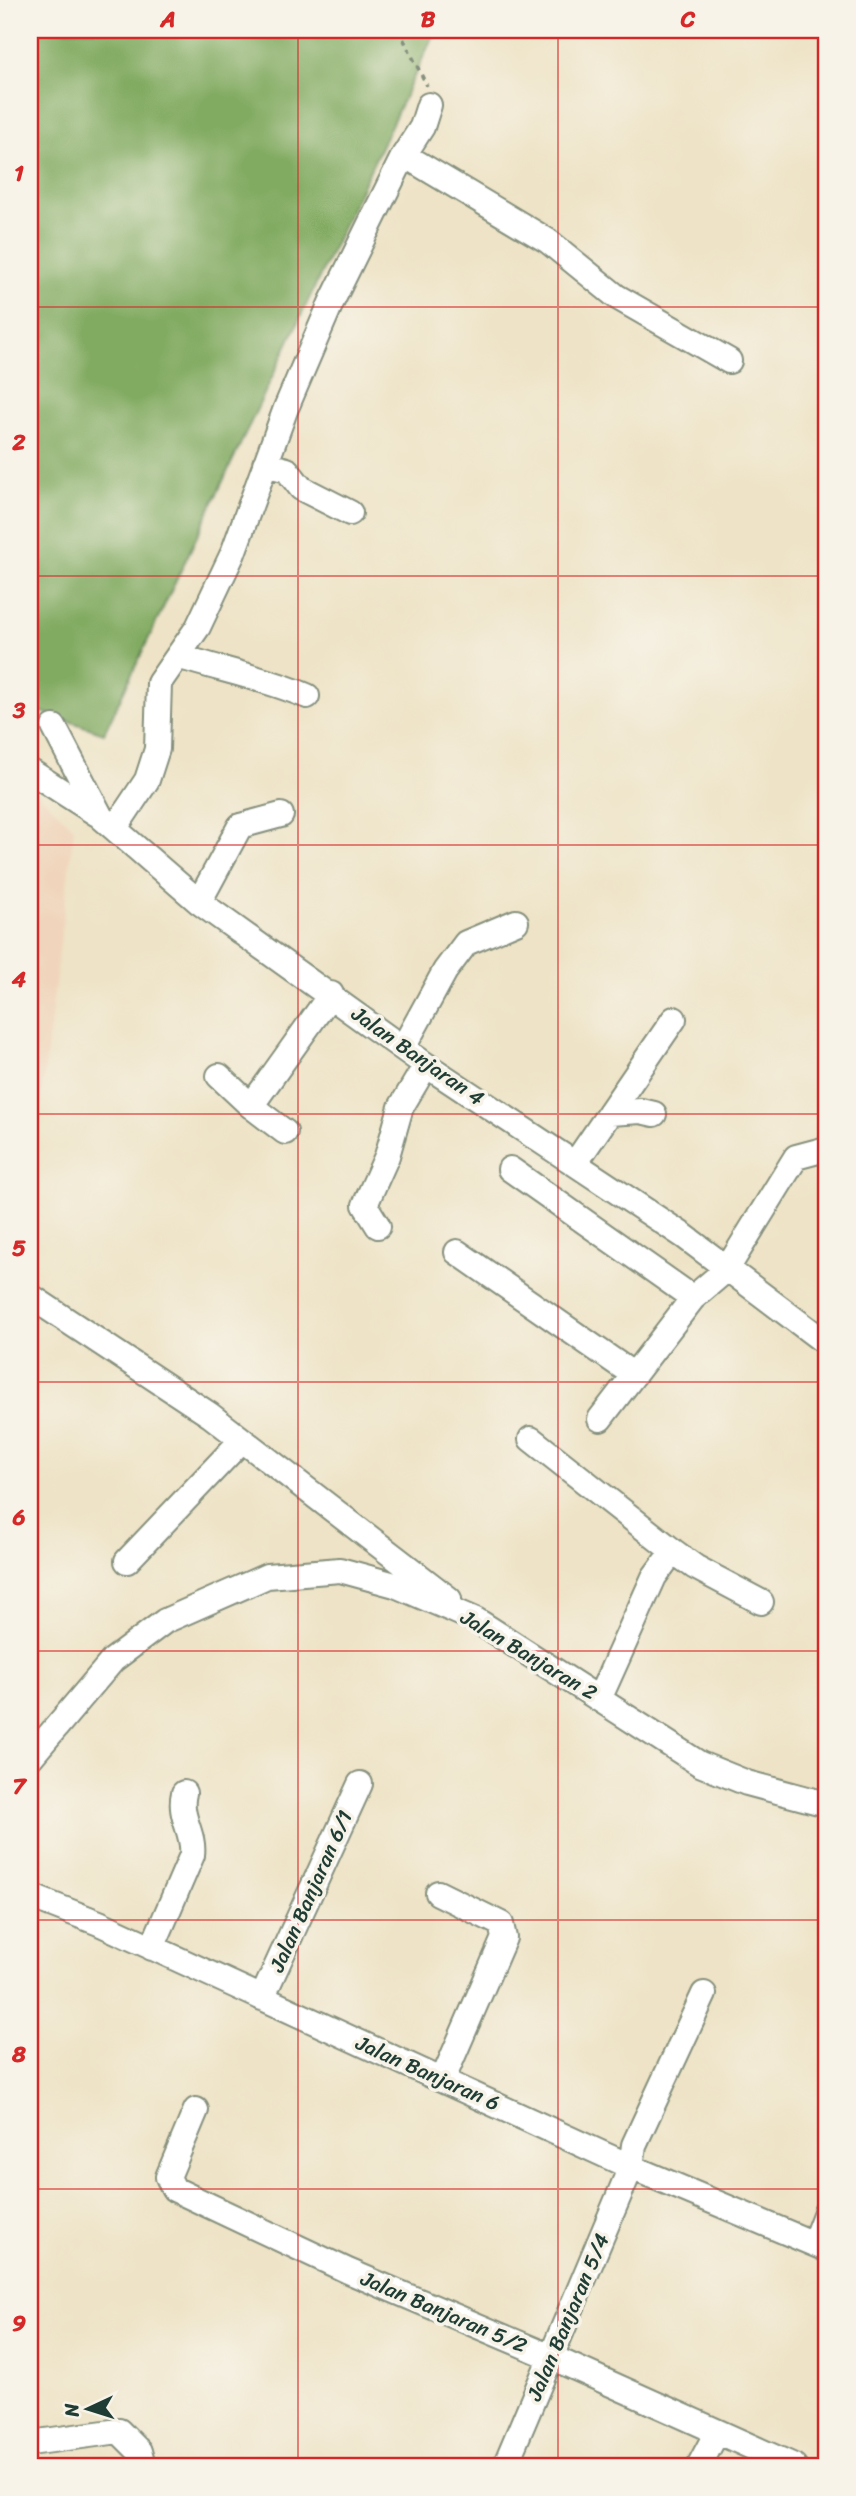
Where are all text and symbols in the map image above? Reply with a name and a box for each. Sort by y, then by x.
text: A [159,0,176,40]
text: B [421,0,436,40]
text: C [680,0,696,40]
text: 1 [14,153,24,194]
text: 2 [11,422,26,463]
text: 3 [12,690,26,731]
text: 4 [11,959,27,1000]
street label: Jalan Banjaran 4 [343,995,493,1116]
text: 5 [12,1228,26,1269]
text: 6 [11,1497,26,1538]
street label: Jalan Banjaran 2 [452,1598,605,1711]
text: 7 [12,1766,27,1807]
street label: Jalan Banjaran 6/1 [258,1804,364,1979]
street label: Jalan Banjaran 6 [349,2024,506,2122]
text: 8 [11,2034,26,2075]
street label: Jalan Banjaran 5/4 [515,2227,620,2408]
street label: Jalan Banjaran 5/2 [354,2259,533,2364]
text: 9 [12,2303,26,2344]
north arrow [52,2374,122,2444]
text: N [55,2402,89,2419]

